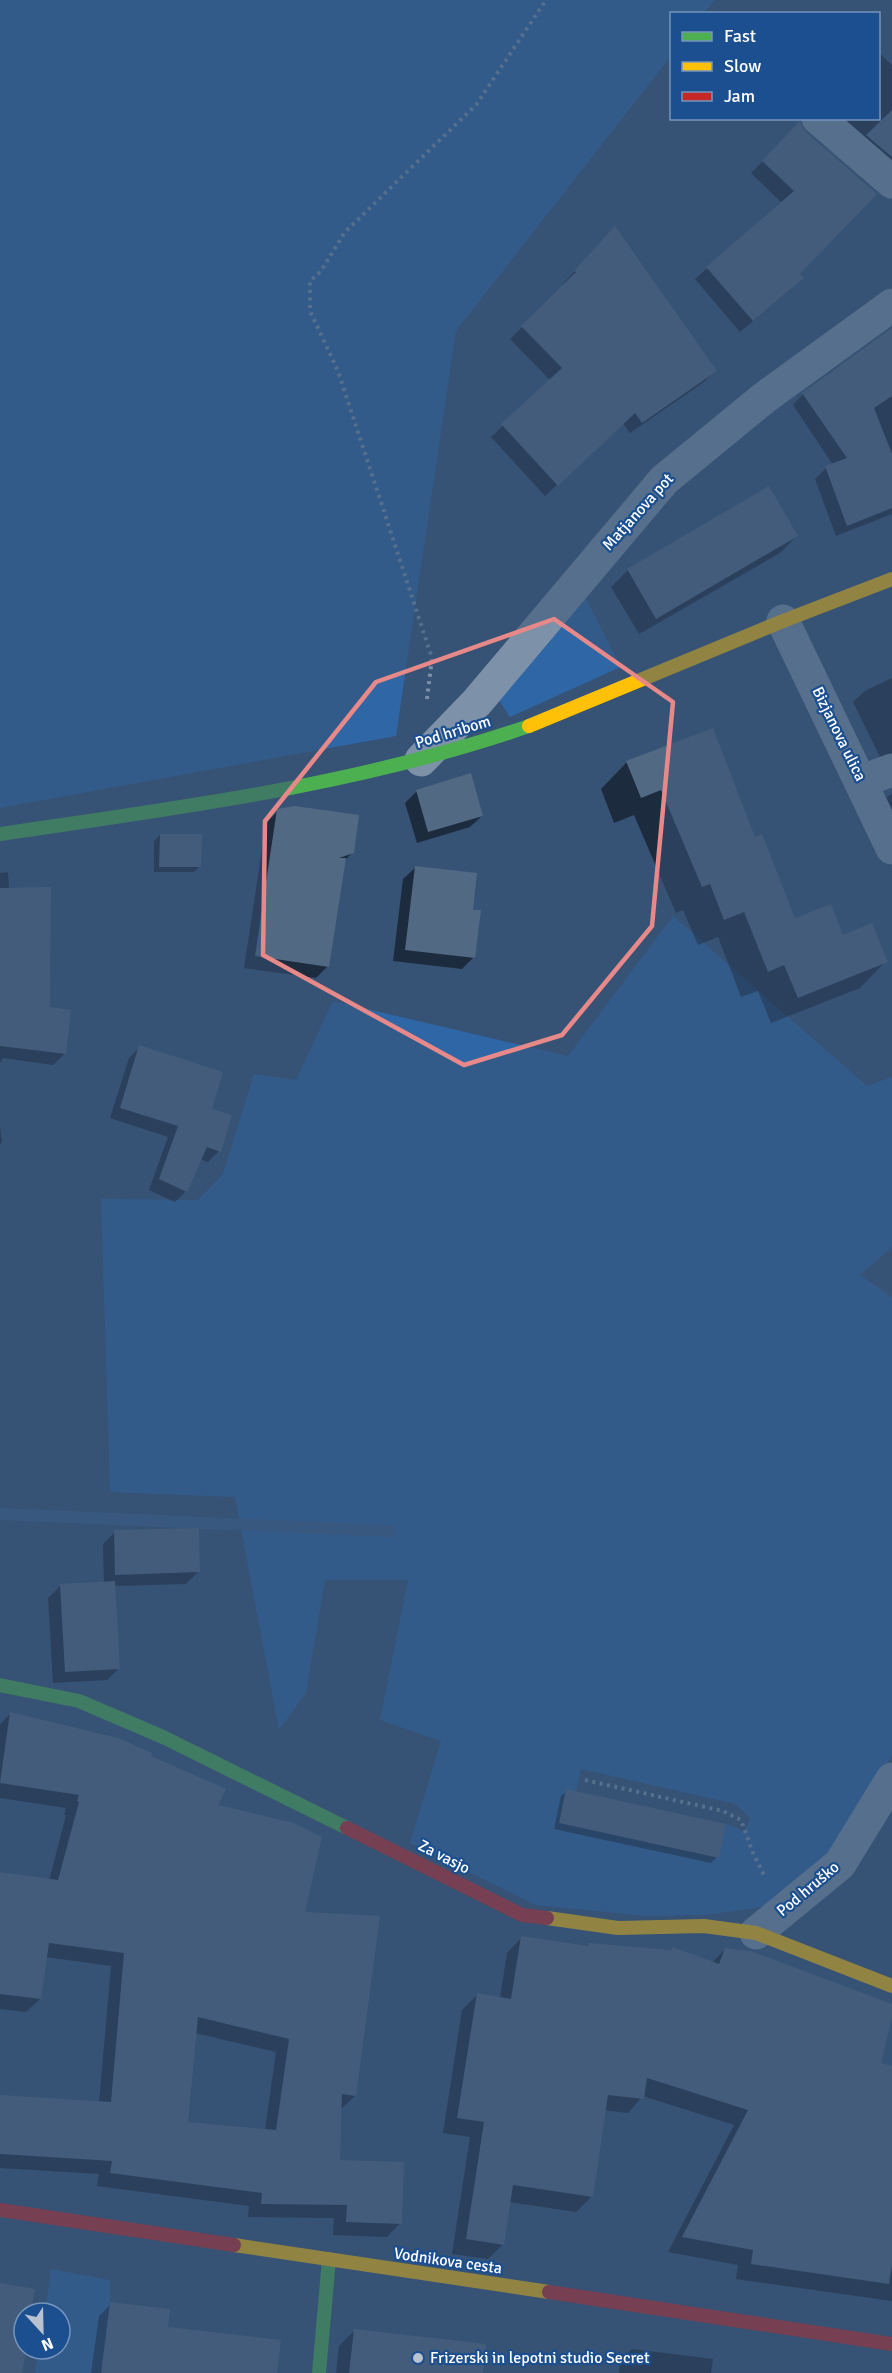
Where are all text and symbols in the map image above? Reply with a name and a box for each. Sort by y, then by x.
legend [670,12,880,120]
text: Fast [724,25,756,47]
text: Slow [724,55,761,77]
text: Jam [724,85,755,107]
street label: Matjanova pot [598,469,678,555]
street label: Bizjanova ulica [807,683,871,785]
street label: Pod hribom [413,711,493,753]
street label: Za vasjo [415,1835,473,1879]
street label: Pod hruško [773,1857,843,1921]
street label: Vodnikova cesta [393,2243,503,2279]
north arrow [12,2301,72,2361]
text: N [38,2333,56,2355]
place label: Frizerski in lepotni studio Secret [430,2348,650,2368]
marker: Frizerski in lepotni studio Secret [411,2351,425,2365]

